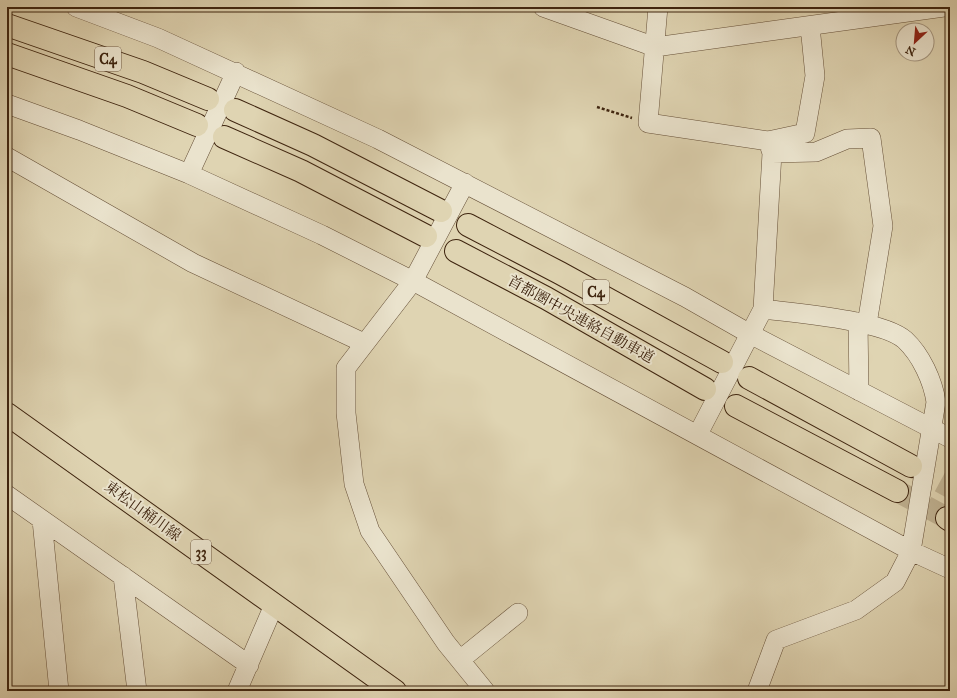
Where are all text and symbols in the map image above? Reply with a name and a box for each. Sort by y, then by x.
north arrow [895,22,935,62]
text: N [903,42,918,58]
road number: C4 [95,47,121,71]
street label: 首都圏中央連絡自動車道 [504,271,658,367]
road number: C4 [583,280,609,304]
street label: 東松山桶川線 [101,477,185,545]
road number: 33 [191,540,211,564]

